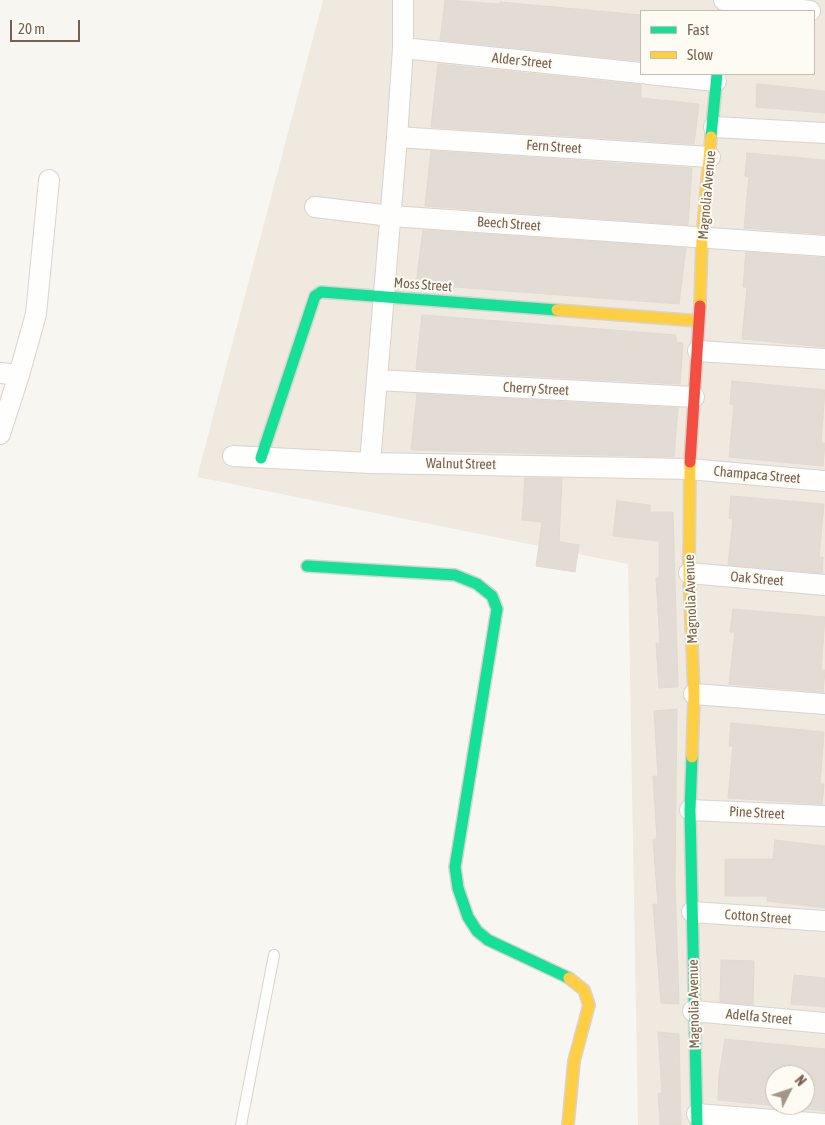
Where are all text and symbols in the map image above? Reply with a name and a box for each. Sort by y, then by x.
scale bar [12,10,82,42]
legend [640,10,815,75]
text: 20 m [18,20,45,37]
text: Fast [687,21,709,38]
text: Slow [687,46,713,63]
street label: Alder Street [491,50,553,72]
street label: Fern Street [526,137,582,157]
street label: Magnolia Avenue [695,150,719,240]
street label: Beech Street [477,213,541,235]
street label: Moss Street [393,275,453,295]
street label: Cherry Street [503,379,569,399]
street label: Walnut Street [426,455,496,473]
street label: Champaca Street [713,463,801,487]
street label: Magnolia Avenue [681,554,701,644]
street label: Oak Street [730,568,784,590]
street label: Pine Street [729,803,785,823]
street label: Cotton Street [724,906,792,928]
street label: Magnolia Avenue [685,959,703,1049]
street label: Adelfa Street [725,1006,793,1028]
north arrow [765,1065,815,1115]
text: N [792,1072,809,1089]

